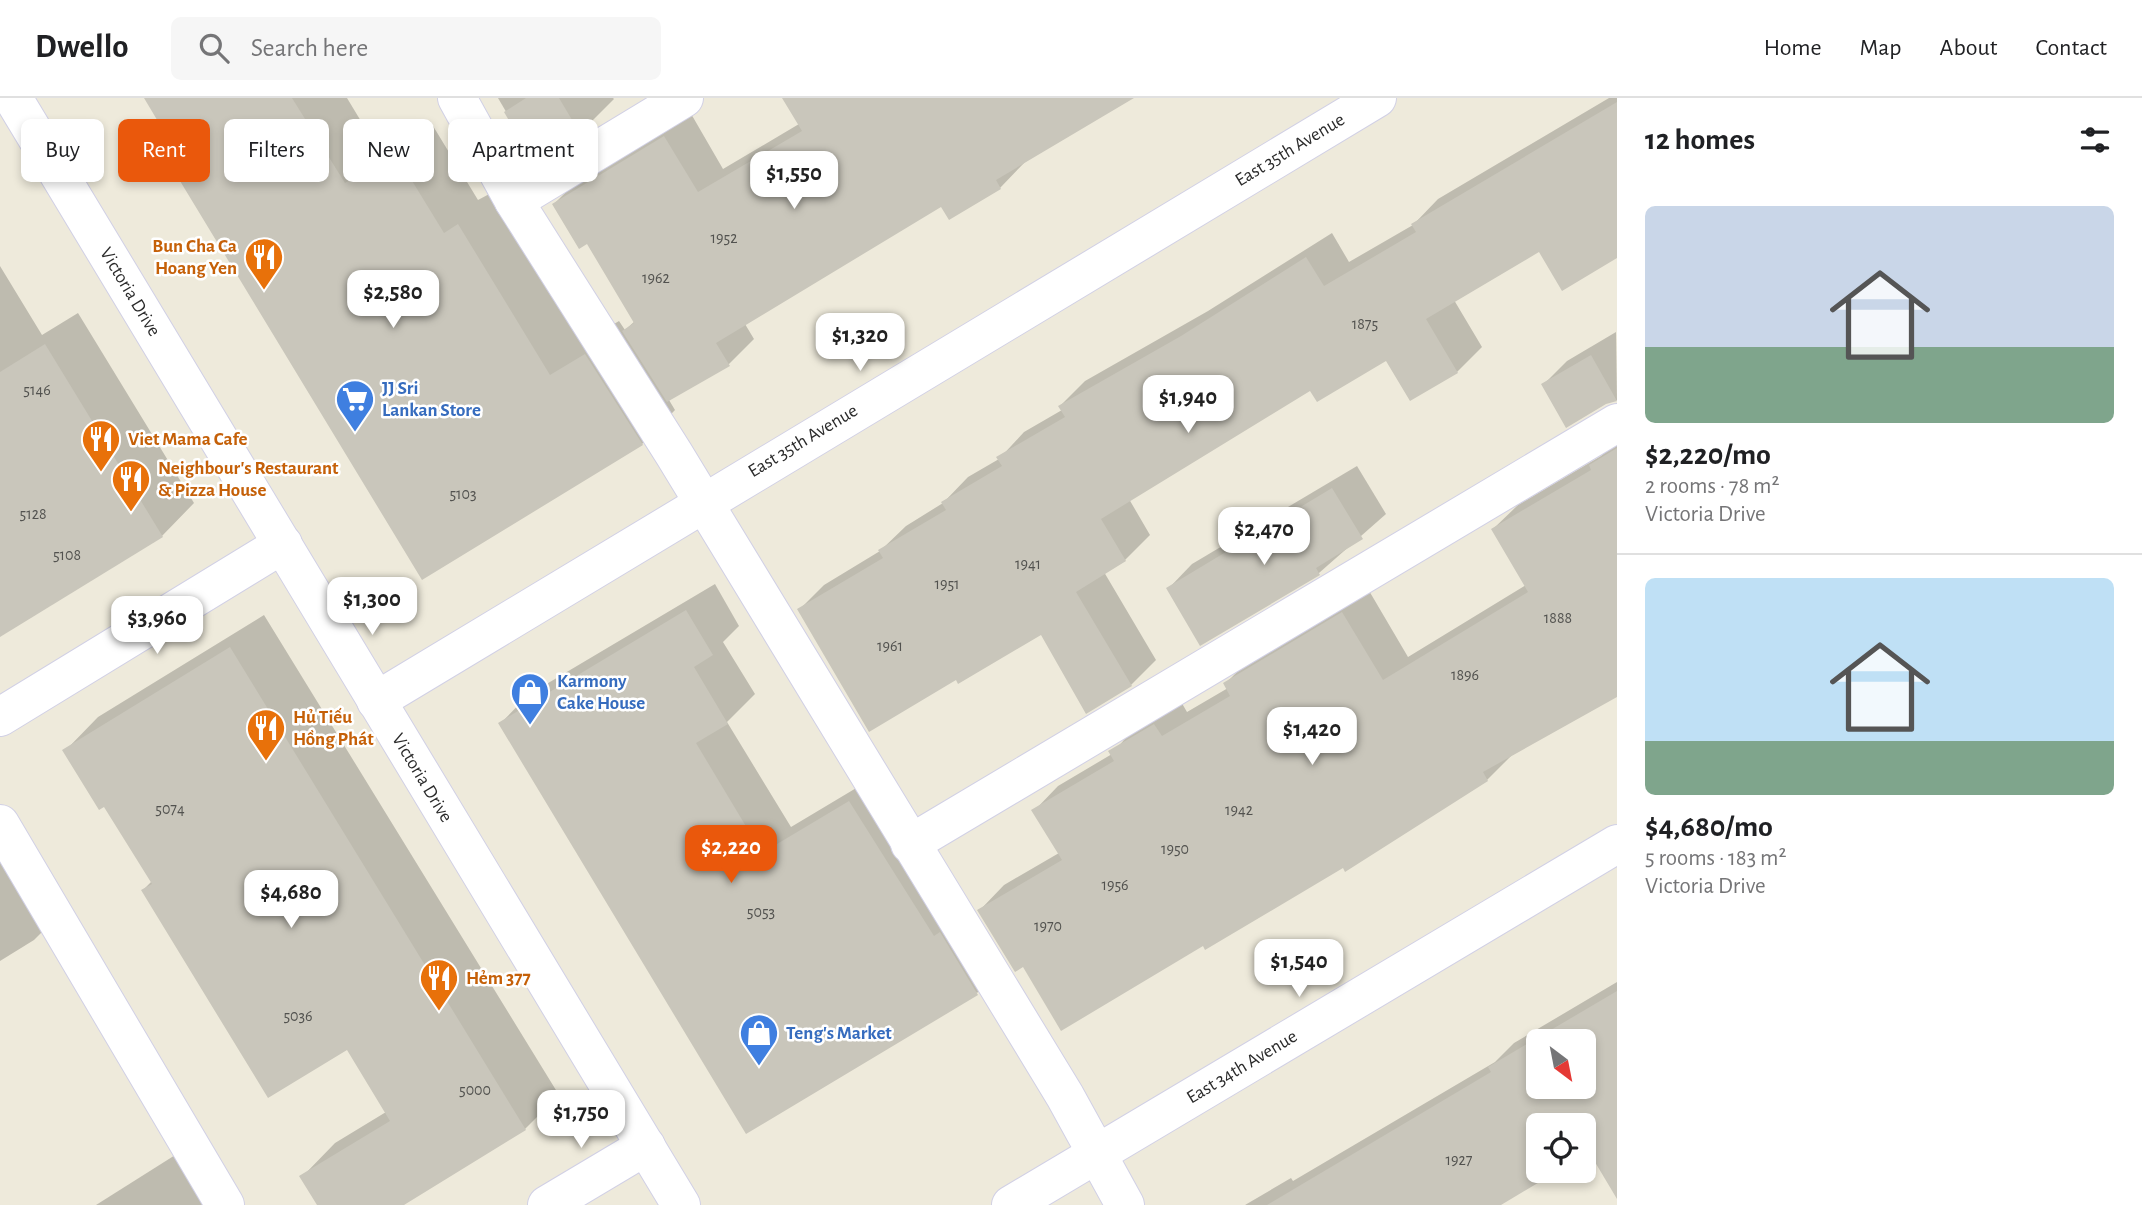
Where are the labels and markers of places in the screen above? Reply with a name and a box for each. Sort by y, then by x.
pin: $1,550 [737,152,851,211]
restaurant icon: Bun Cha Ca Hoang Yen [243,236,285,291]
place label: Bun Cha Ca Hoang Yen [152,237,237,278]
pin: $2,580 [336,271,450,330]
pin: $1,320 [803,314,917,373]
pin: $1,940 [1131,376,1245,435]
supermarket icon: JJ Sri Lankan Store [334,378,376,433]
place label: JJ Sri Lankan Store [382,379,481,420]
restaurant icon: Viet Mama Cafe [80,418,122,473]
place label: Viet Mama Cafe [128,430,248,449]
restaurant icon: Neighbour's Restaurant & Pizza House [110,458,152,513]
place label: Neighbour's Restaurant & Pizza House [158,459,339,500]
pin: $2,470 [1207,508,1321,567]
pin: $1,300 [315,578,429,637]
pin: $3,960 [100,596,214,656]
shop icon: Karmony Cake House [509,671,551,726]
place label: Karmony Cake House [557,672,645,713]
restaurant icon: Hủ Tiếu Hồng Phát [245,707,287,762]
place label: Hủ Tiếu Hồng Phát [293,707,374,749]
pin: $1,420 [1255,708,1369,767]
pin: $2,220 [674,826,788,885]
pin: $4,680 [234,870,348,930]
pin: $1,540 [1242,940,1356,999]
restaurant icon: Hẻm 377 [418,957,460,1012]
place label: Hẻm 377 [466,969,531,988]
shop icon: Teng's Market [738,1012,780,1067]
place label: Teng's Market [786,1024,892,1043]
pin: $1,750 [524,1090,638,1150]

